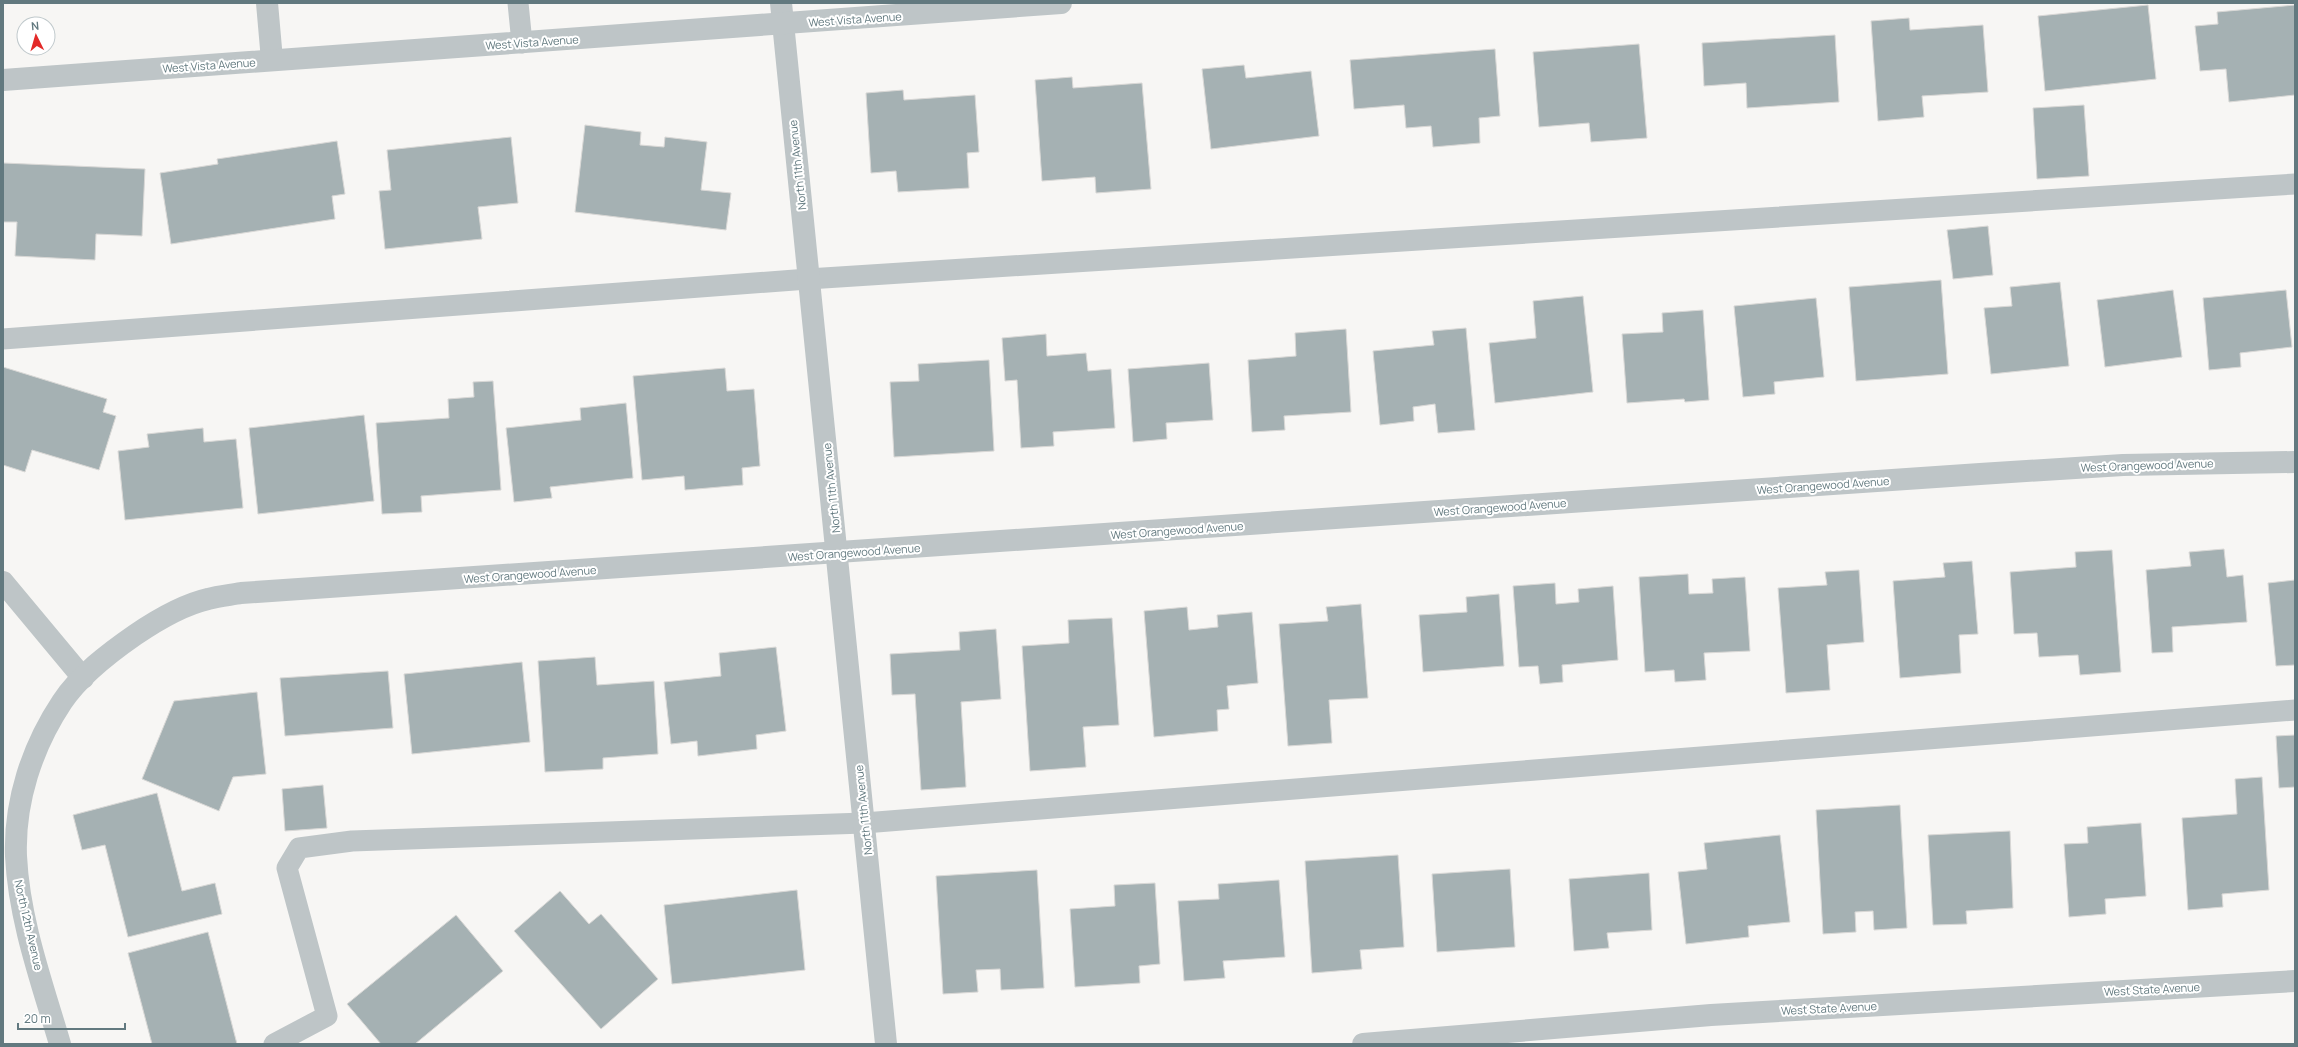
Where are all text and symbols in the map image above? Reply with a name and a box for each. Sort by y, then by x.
street label: West Vista Avenue [808,8,903,30]
north arrow [16,16,56,56]
text: N [30,18,40,33]
street label: West Vista Avenue [485,31,580,53]
street label: West Vista Avenue [162,54,257,76]
street label: North 11th Avenue [785,119,809,211]
street label: North 11th Avenue [819,442,843,534]
street label: West Orangewood Avenue [2080,455,2214,475]
street label: West Orangewood Avenue [1756,473,1890,497]
street label: West Orangewood Avenue [1433,495,1567,519]
street label: West Orangewood Avenue [1110,518,1244,542]
street label: West Orangewood Avenue [787,540,921,564]
street label: West Orangewood Avenue [463,562,597,586]
street label: North 11th Avenue [851,764,875,856]
street label: North 12th Avenue [11,878,47,972]
street label: West State Avenue [2104,979,2201,999]
street label: West State Avenue [1781,998,1878,1018]
scale bar [18,1005,125,1031]
text: 20 m [24,1010,51,1027]

